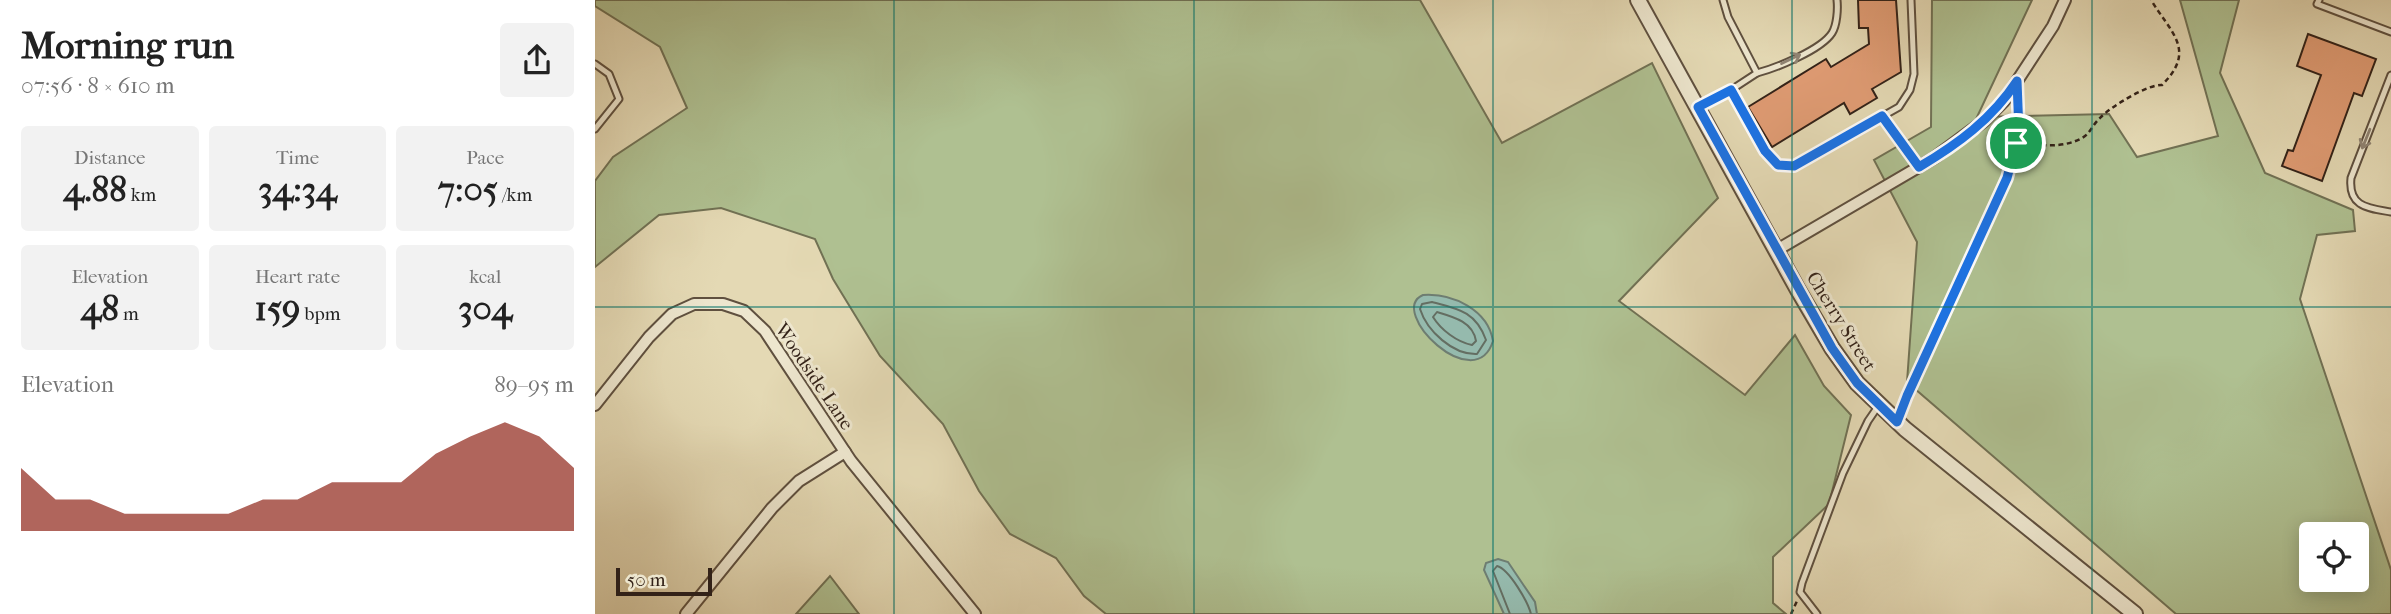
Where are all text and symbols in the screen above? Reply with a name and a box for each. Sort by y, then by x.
text: Morning run [21,23,234,68]
button: share [500,23,574,97]
one-way arrow [1780,52,1801,65]
text: 07:56 · 8 × 610 m [21,72,175,99]
pin [1986,113,2046,173]
icon: arrive [1997,124,2035,162]
one-way arrow [2358,128,2371,149]
text: Distance [74,147,146,169]
text: Time [276,147,319,169]
text: Pace [466,147,504,169]
text: 4.88 [63,169,127,210]
text: 34:34 [258,169,337,210]
text: 7:05 [438,169,498,210]
text: km [127,184,156,206]
text: /km [498,184,532,206]
text: Elevation [71,266,148,288]
text: Heart rate [255,266,340,288]
text: kcal [469,266,501,288]
street label: Cherry Street [1802,268,1881,376]
text: 48 [81,288,119,329]
text: 159 [255,288,300,329]
text: 304 [458,288,512,329]
text: m [119,303,139,325]
text: bpm [300,303,340,325]
street label: Woodside Lane [770,318,858,434]
text: Elevation [21,371,114,398]
text: 89–95 m [494,371,574,398]
map controls [2299,522,2369,592]
button: locate [2299,522,2369,592]
scale bar [616,565,712,597]
text: 50 m [627,569,666,591]

